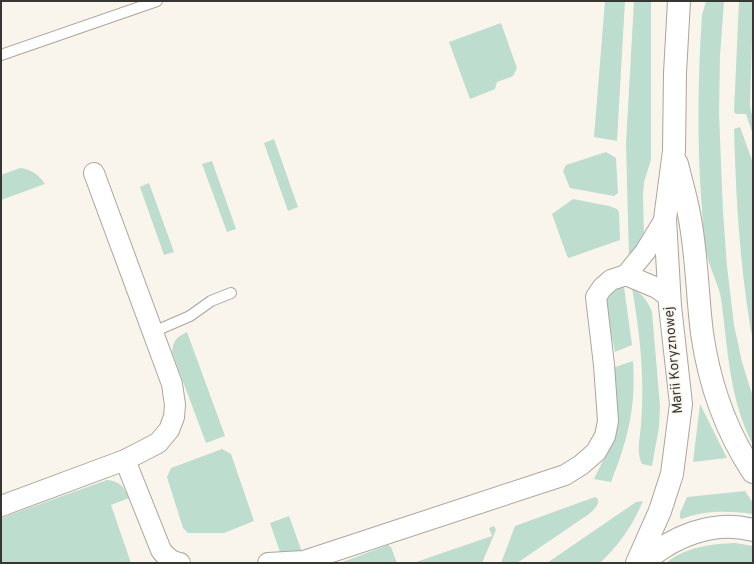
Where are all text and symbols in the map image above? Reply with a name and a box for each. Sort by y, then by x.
street label: Marii Koryznowej [661,306,687,414]

